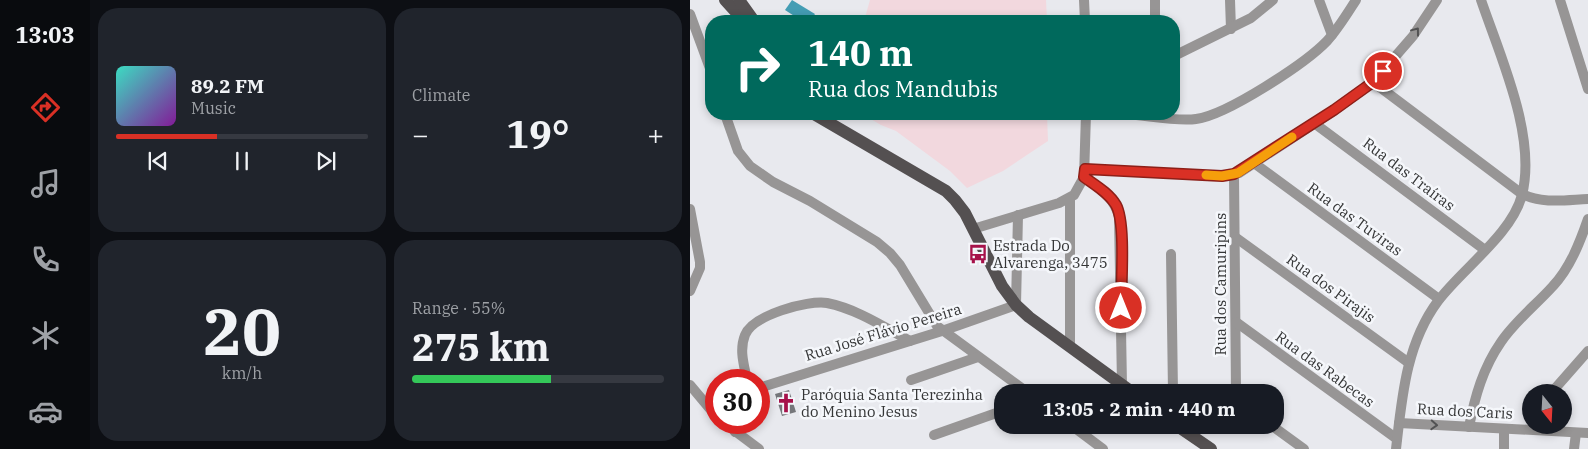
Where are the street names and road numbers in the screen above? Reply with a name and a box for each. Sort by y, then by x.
street label: Rua das Traíras [1359,133,1459,215]
street label: Rua das Tuviras [1304,178,1406,260]
street label: Rua dos Camuripins [1211,213,1230,355]
street label: Rua dos Pirajis [1283,249,1379,327]
street label: Rua José Flávio Pereira [802,299,964,365]
street label: Rua das Rabecas [1272,327,1378,411]
street label: Rua dos Caris [1417,399,1513,423]

